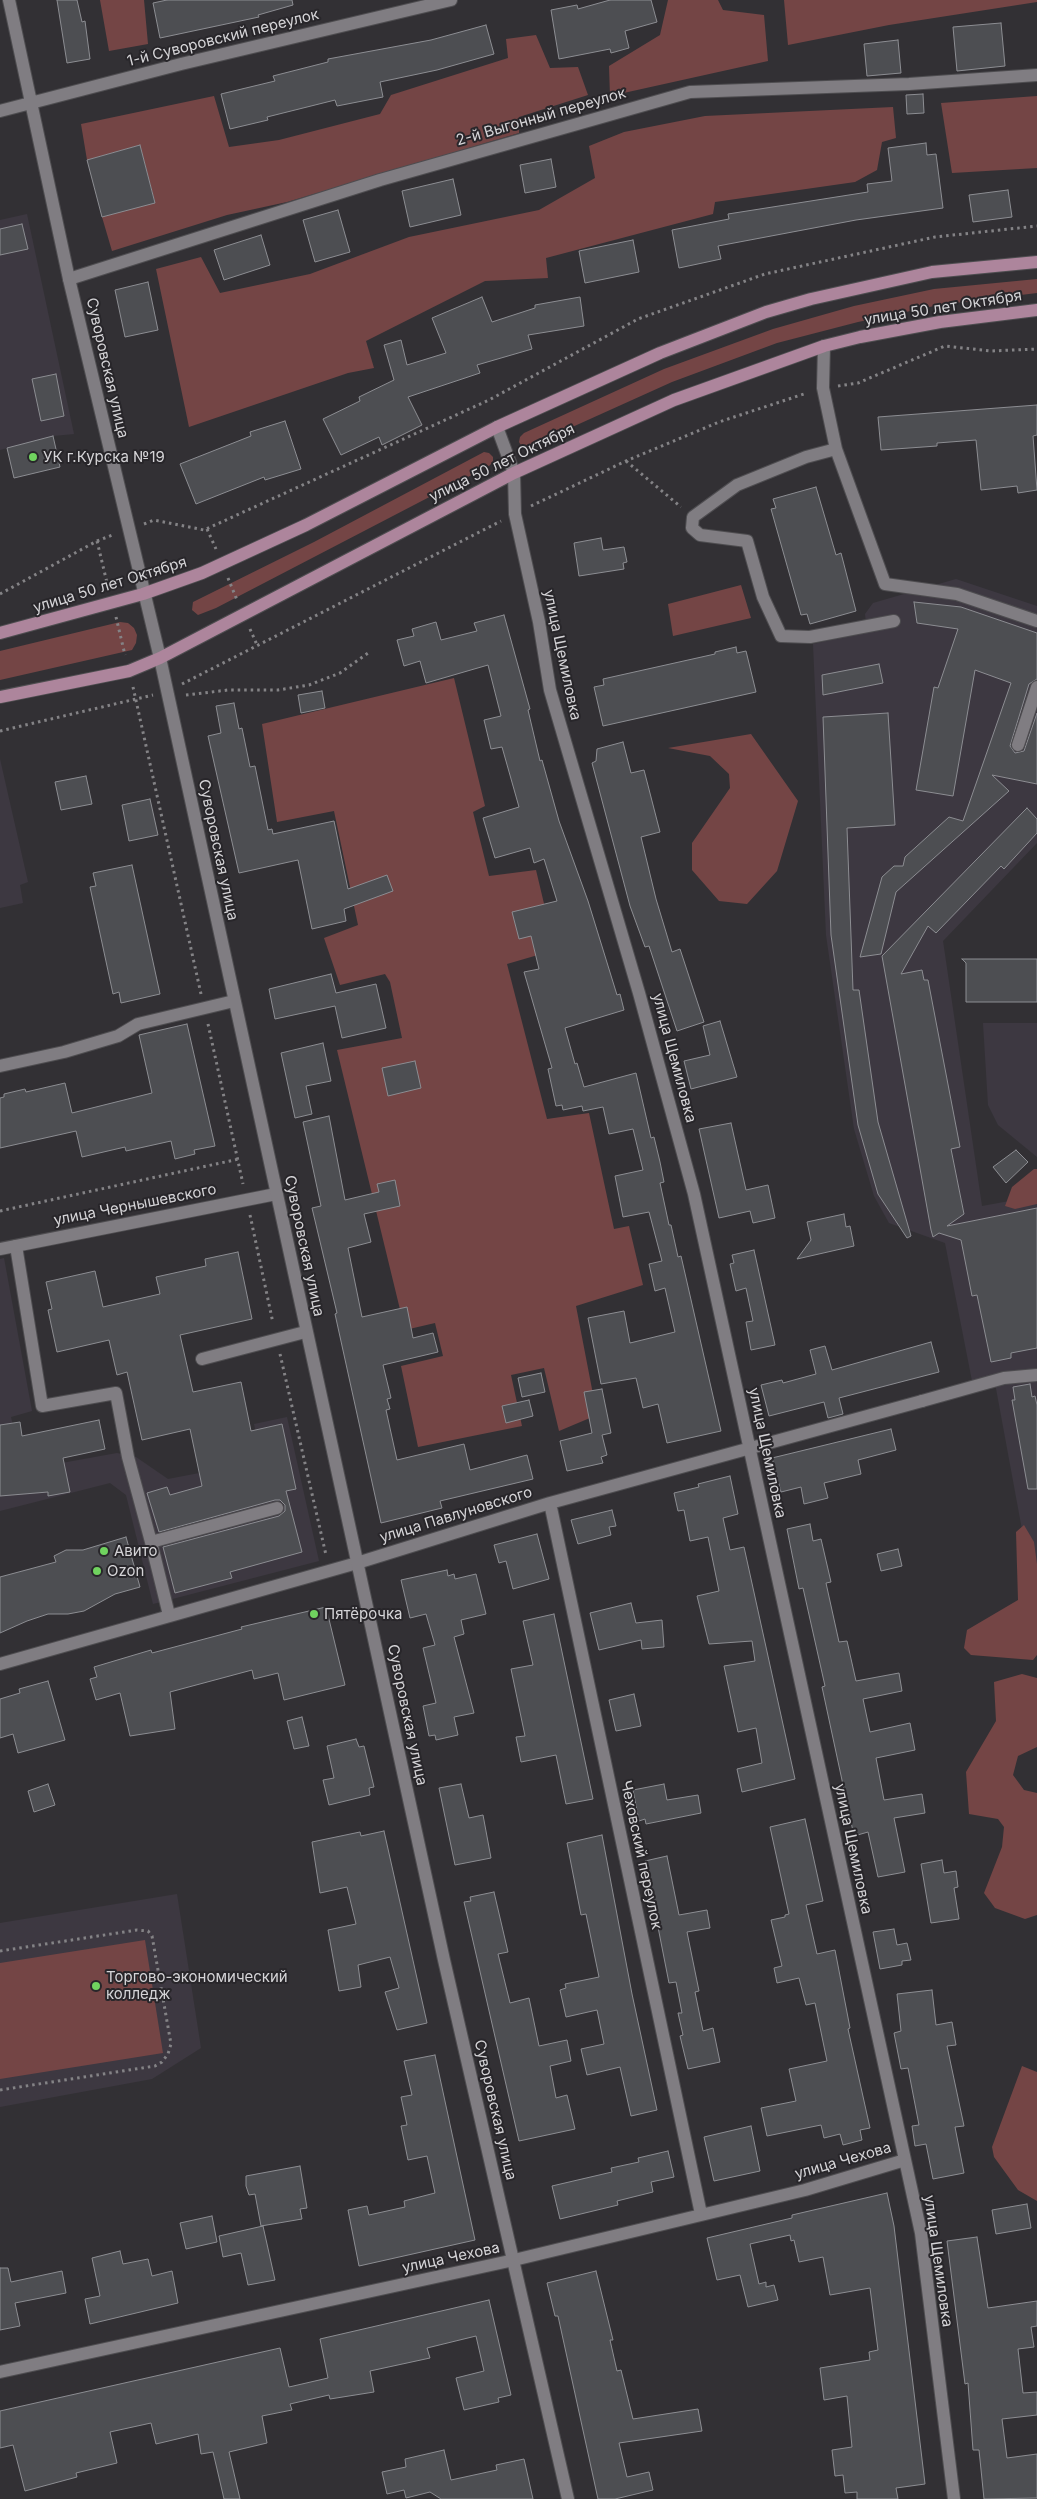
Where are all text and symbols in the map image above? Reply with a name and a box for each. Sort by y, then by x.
street label: 1-й Суворовский переулок [125,5,321,71]
street label: 2-й Выгонный переулок [454,84,628,150]
street label: улица 50 лет Октября [863,287,1023,329]
street label: Суворовская улица [82,296,132,440]
street label: улица 50 лет Октября [426,420,578,506]
place label: УК г.Курска №19 [43,448,165,466]
marker: УК г.Курска №19 [27,451,39,463]
street label: улица 50 лет Октября [31,553,189,617]
street label: улица Щемиловка [539,588,585,722]
street label: Суворовская улица [194,778,242,922]
street label: улица Щемиловка [648,991,700,1125]
street label: Суворовская улица [280,1174,328,1318]
street label: улица Чернышевского [52,1180,218,1230]
street label: улица Щемиловка [744,1386,790,1520]
street label: улица Павлуновского [377,1483,535,1547]
place label: Авито [114,1542,157,1560]
marker: Авито [98,1545,110,1557]
place label: Ozon [107,1562,144,1580]
marker: Ozon [91,1565,103,1577]
place label: Пятёрочка [324,1605,402,1623]
marker: Пятёрочка [308,1608,320,1620]
street label: Суворовская улица [383,1643,431,1787]
street label: Чеховский переулок [616,1779,666,1931]
street label: улица Щемиловка [830,1782,876,1916]
place label: Торгово-экономический колледж [106,1968,288,2003]
marker: Торгово-экономический колледж [90,1980,102,1992]
street label: Суворовская улица [470,2038,520,2182]
street label: улица Чехова [793,2139,893,2183]
street label: улица Щемиловка [920,2194,956,2328]
street label: улица Чехова [400,2239,502,2277]

